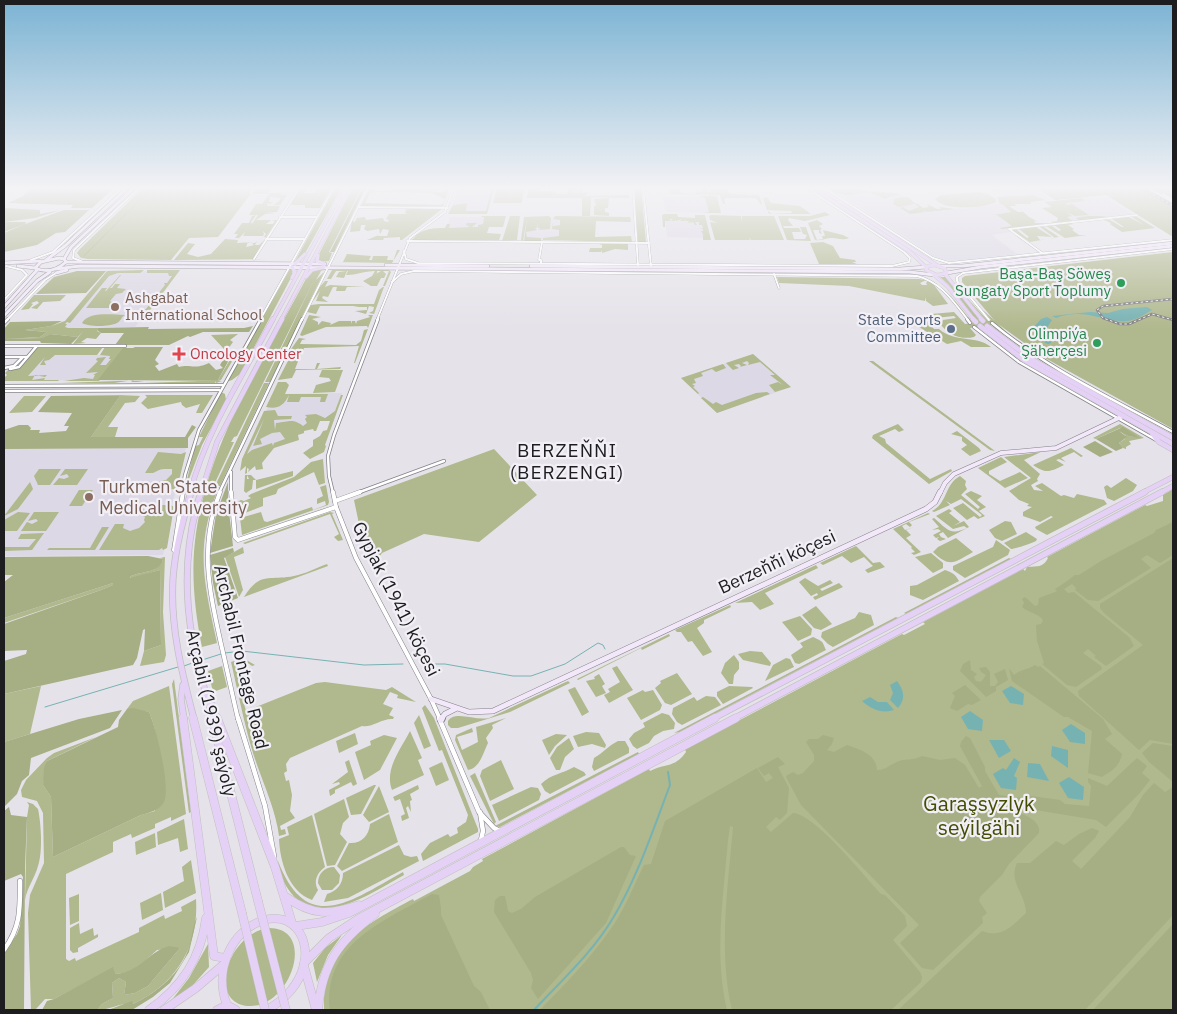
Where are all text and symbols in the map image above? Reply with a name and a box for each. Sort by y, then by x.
place label: Başa-Baş Söweş Sungaty Sport Toplumy [955,264,1112,300]
marker: Başa-Baş Söweş Sungaty Sport Toplumy [1115,277,1127,289]
place label: Ashgabat International School [125,288,262,324]
marker: Ashgabat International School [109,301,121,313]
place label: State Sports Committee [858,310,941,346]
marker: State Sports Committee [945,323,957,335]
place label: Olimpiýa Şäherçesi [1021,324,1087,360]
marker: Olimpiýa Şäherçesi [1091,337,1103,349]
place label: Oncology Center [190,344,302,363]
marker: Oncology Center [172,347,186,361]
district label: BERZEŇŇI (BERZENGI) [510,438,624,484]
place label: Turkmen State Medical University [99,475,247,519]
marker: Turkmen State Medical University [83,491,95,503]
street label: Gypjak (1941) köçesi [347,518,445,680]
street label: Berzeňňi köçesi [714,524,839,599]
street label: Archabil Frontage Road [209,563,274,751]
street label: Arçabil (1939) şaýoly [181,627,242,799]
park label: Garaşsyzlyk seýilgähi [923,789,1035,841]

